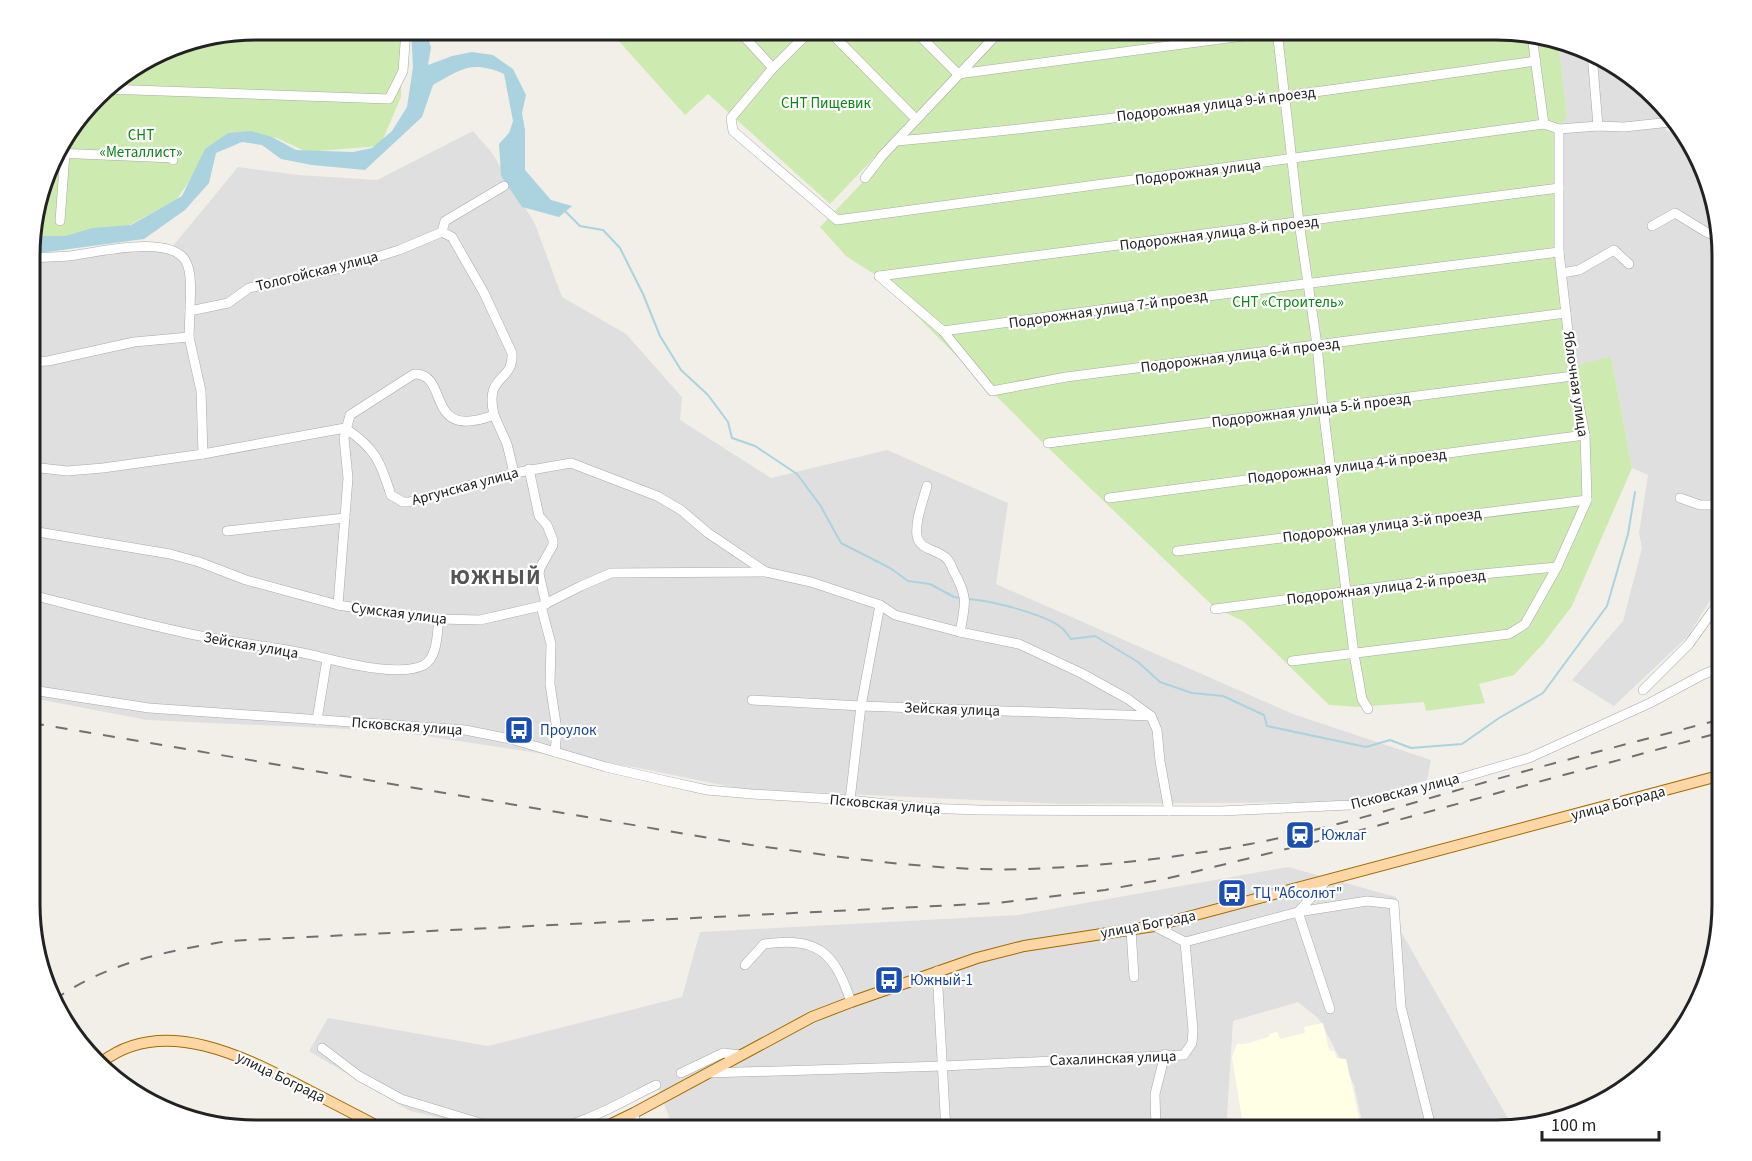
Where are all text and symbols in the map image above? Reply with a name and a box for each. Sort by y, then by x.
street label: Подорожная улица 9-й проезд [1115,82,1317,127]
park label: СНТ Пищевик [781,93,872,114]
park label: СНТ «Металлист» [100,125,183,163]
street label: Подорожная улица [1134,154,1262,191]
street label: Подорожная улица 8-й проезд [1118,211,1320,256]
street label: Тологойская улица [254,246,380,297]
street label: Подорожная улица 7-й проезд [1007,285,1209,334]
park label: СНТ «Строитель» [1232,292,1344,313]
street label: Яблочная улица [1558,330,1593,438]
street label: Подорожная улица 6-й проезд [1139,333,1341,378]
street label: Подорожная улица 5-й проезд [1210,388,1412,433]
street label: Подорожная улица 4-й проезд [1246,444,1448,489]
street label: Аргунская улица [409,462,521,511]
street label: Подорожная улица 3-й проезд [1281,503,1483,548]
district label: ЮЖНЫЙ [450,562,542,592]
street label: Подорожная улица 2-й проезд [1285,565,1487,610]
street label: Сумская улица [350,597,448,630]
street label: Зейская улица [202,627,300,664]
street label: Зейская улица [904,697,1000,722]
street label: Псковская улица [351,712,463,741]
bus stop icon: Проулок [503,714,535,746]
place label: Проулок [540,720,597,741]
street label: Псковская улица [1349,768,1462,815]
street label: улица Бограда [1569,781,1668,826]
street label: Псковская улица [829,789,941,820]
station icon: Южлаг [1284,819,1316,851]
place label: Южлаг [1321,825,1367,846]
bus stop icon: ТЦ "Абсолют" [1216,877,1248,909]
place label: ТЦ "Абсолют" [1253,883,1342,904]
street label: улица Бограда [1099,905,1198,944]
bus stop icon: Южный-1 [873,964,905,996]
place label: Южный-1 [910,970,973,991]
street label: Сахалинская улица [1049,1046,1177,1071]
street label: улица Бограда [233,1047,329,1108]
scale bar [1542,1104,1659,1142]
text: 100 m [1551,1113,1596,1138]

